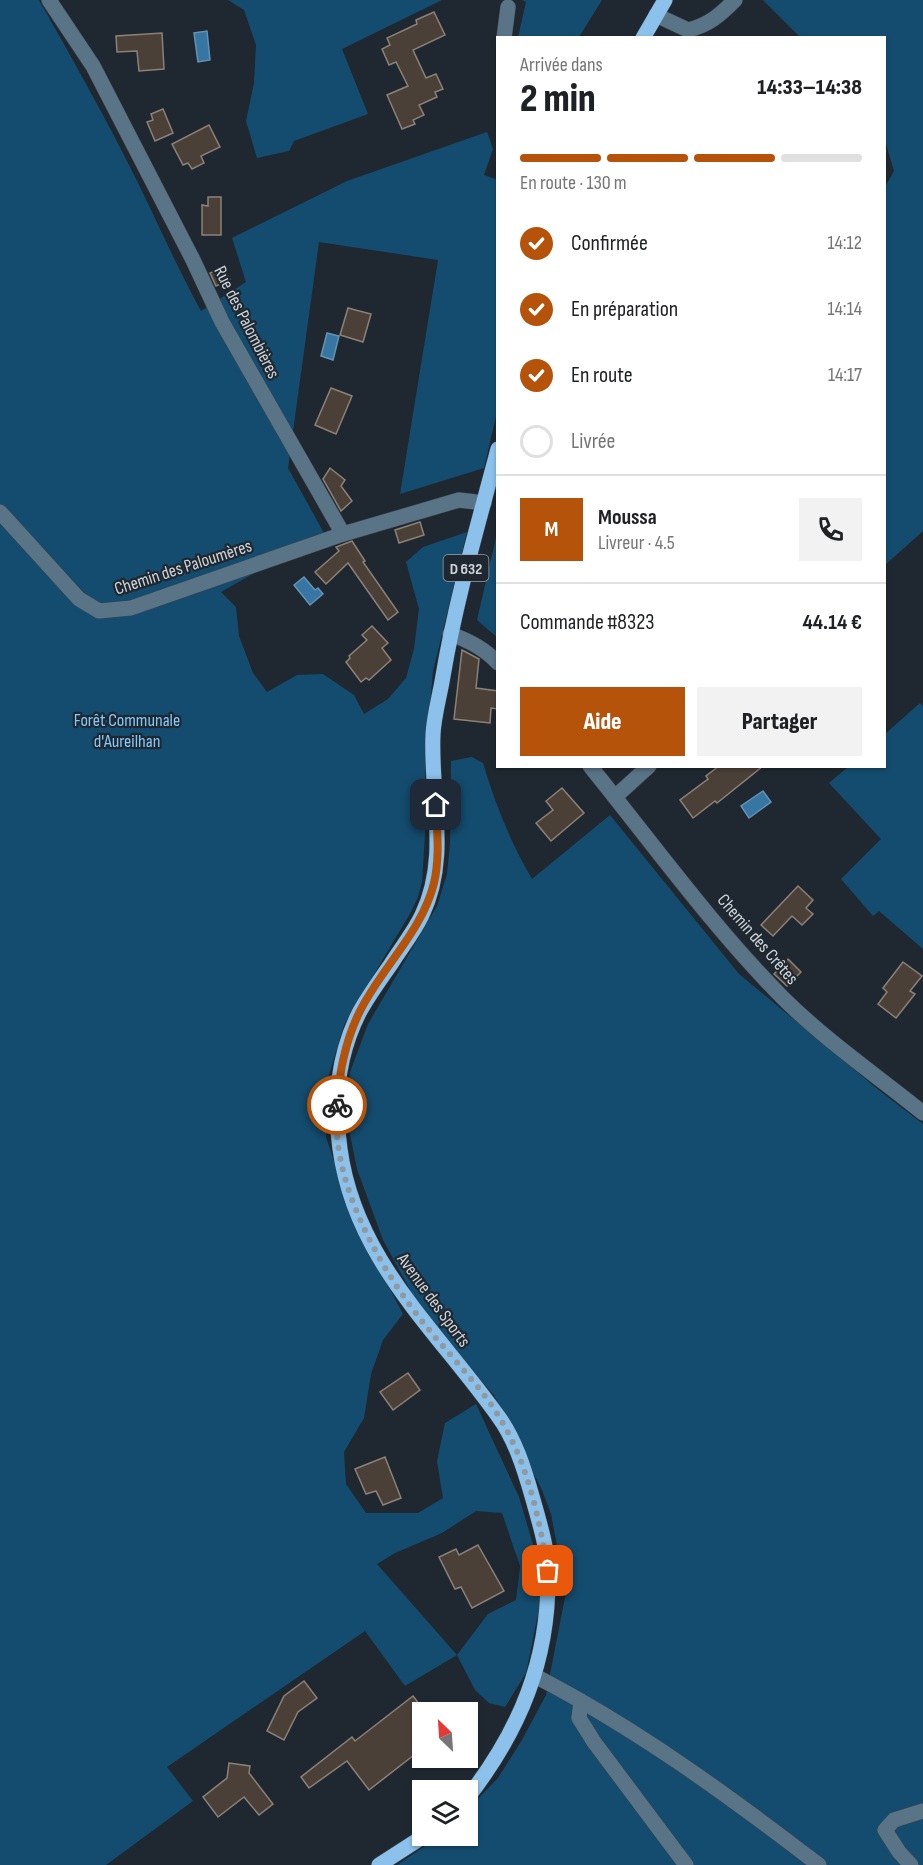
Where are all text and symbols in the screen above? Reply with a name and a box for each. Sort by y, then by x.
text: Arrivée dans [520,53,603,77]
text: 14:33–14:38 [757,74,862,101]
text: 2 min [520,76,596,123]
text: En route · 130 m [520,171,627,195]
icon: check [520,227,553,260]
text: Confirmée [571,230,648,257]
text: 14:12 [827,231,862,255]
street label: Rue des Palombières [209,263,284,382]
icon: check [520,293,553,326]
text: En préparation [571,296,678,323]
text: 14:14 [828,297,862,321]
icon: check [520,359,553,392]
text: En route [571,362,633,389]
text: 14:17 [828,363,862,387]
text: Livrée [571,428,615,455]
button: phone [799,498,862,561]
text: Moussa [598,504,657,531]
text: M [545,516,558,543]
text: Livreur · 4.5 [598,531,675,555]
street label: Chemin des Paloumères [112,535,255,600]
road number: D 632 [444,555,488,581]
text: Commande #8323 [520,609,654,636]
text: 44.14 € [803,609,862,636]
button: Aide [520,687,685,756]
button: Partager [697,687,862,756]
park label: Forêt Communale d'Aureilhan [74,710,180,752]
pin [410,779,461,830]
icon: home [419,788,452,821]
street label: Chemin des Crêtes [713,890,803,989]
courier [307,1075,367,1135]
icon: bike [321,1089,354,1122]
street label: Avenue des Sports [392,1249,475,1351]
pin [522,1545,573,1596]
icon: bag [531,1554,564,1587]
north arrow [412,1702,478,1768]
map controls [412,1702,478,1846]
button: layers [412,1780,478,1846]

